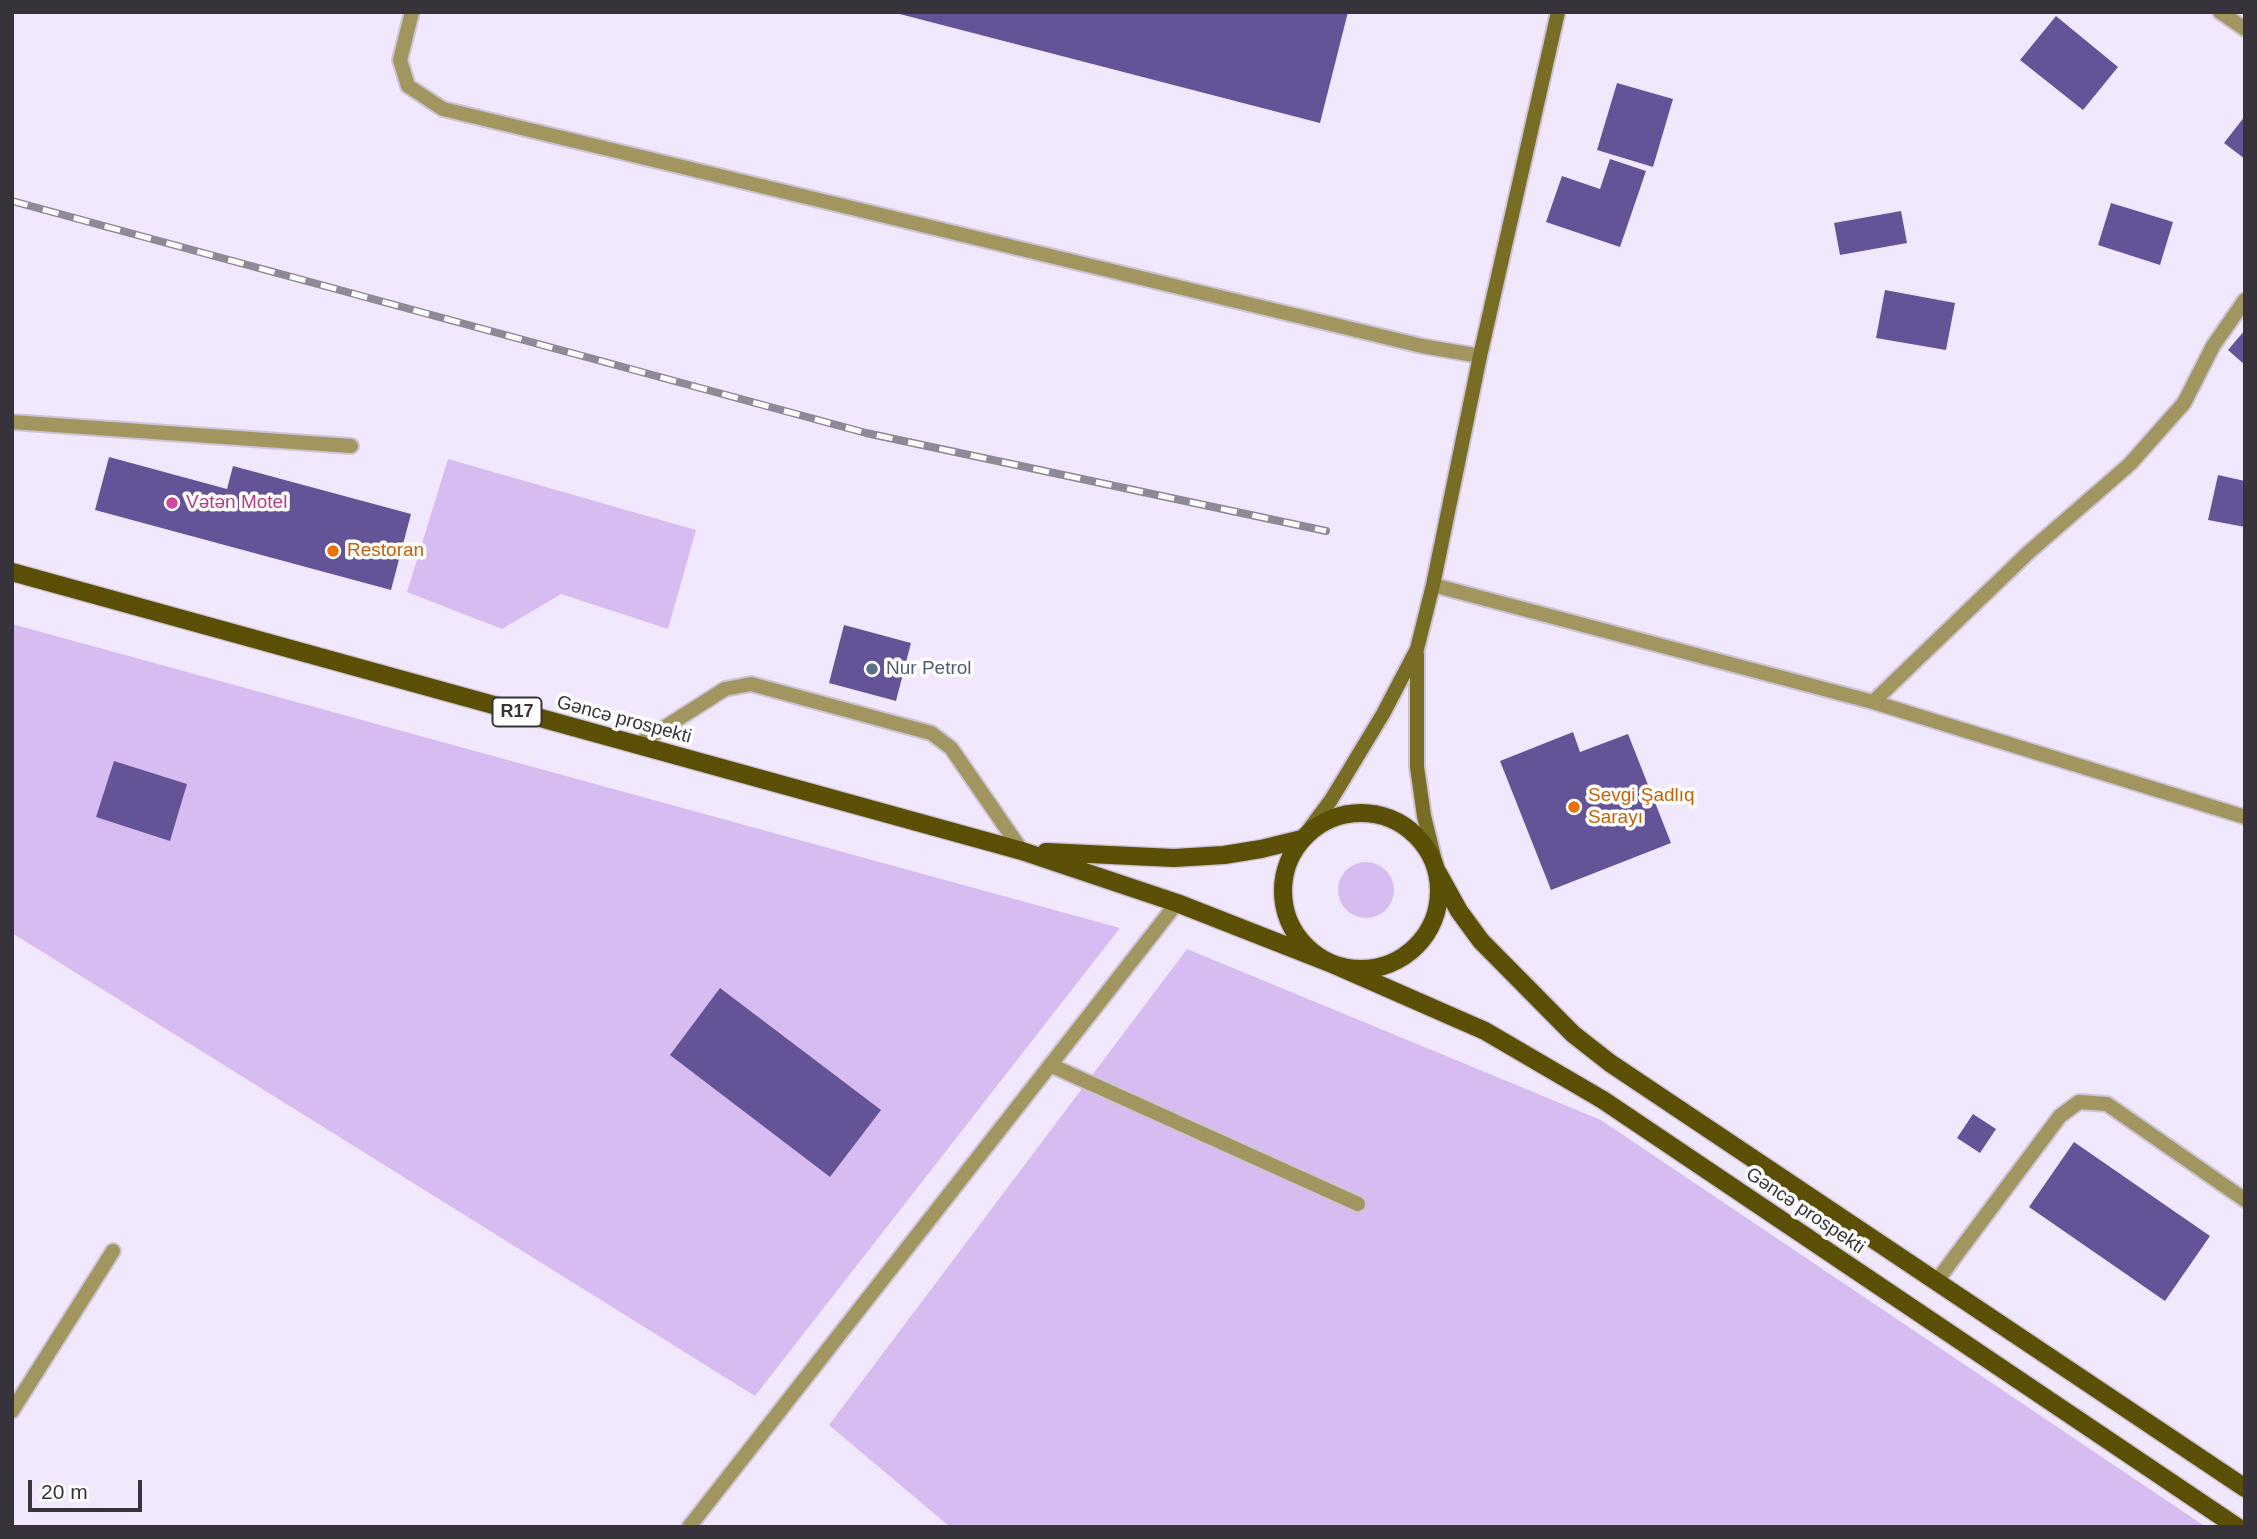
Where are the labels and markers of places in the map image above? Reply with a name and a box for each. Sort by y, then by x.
place label: Vətən Motel [186,492,287,514]
marker: Vətən Motel [164,495,180,511]
place label: Restoran [347,540,424,562]
marker: Restoran [325,543,341,559]
place label: Nur Petrol [886,658,972,680]
marker: Nur Petrol [864,661,880,677]
place label: Sevgi Şadlıq Sarayı [1588,785,1695,829]
marker: Sevgi Şadlıq Sarayı [1566,799,1582,815]

